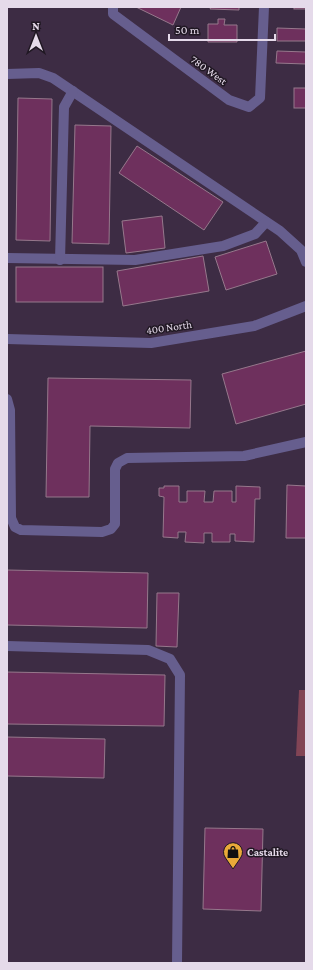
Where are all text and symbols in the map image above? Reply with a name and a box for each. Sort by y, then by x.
north arrow [16,16,56,56]
scale bar [169,16,275,42]
text: N [32,20,40,32]
text: 50 m [175,23,200,37]
street label: 780 West [189,53,230,87]
street label: 400 North [145,318,193,336]
shop icon: Castalite [222,841,244,869]
place label: Castalite [247,846,288,858]

